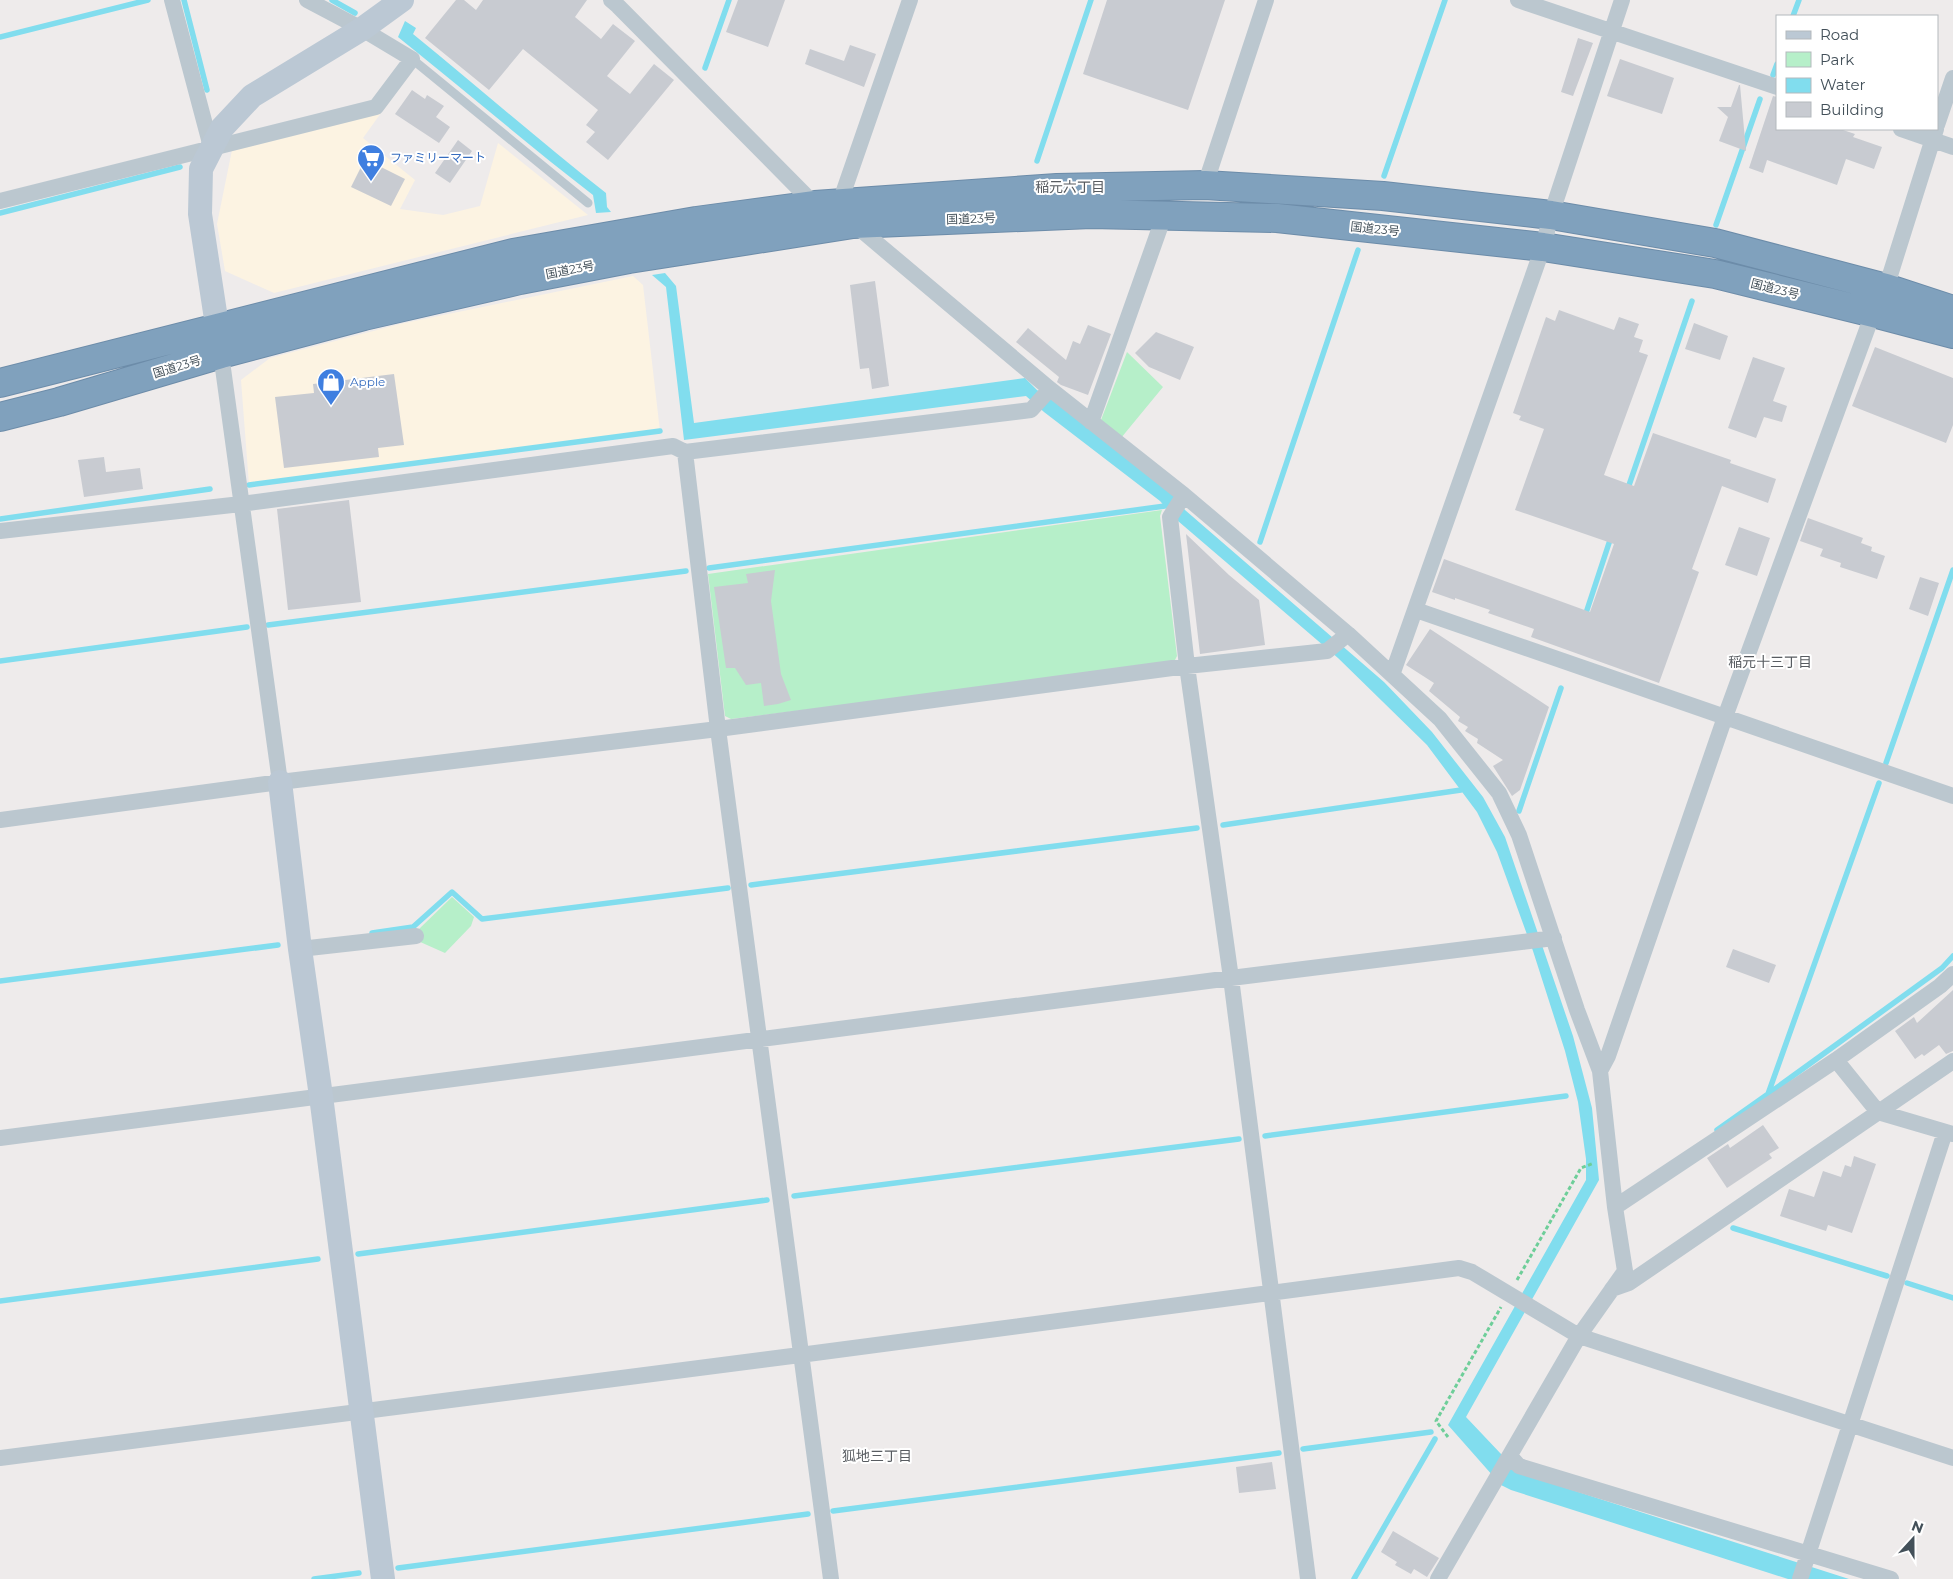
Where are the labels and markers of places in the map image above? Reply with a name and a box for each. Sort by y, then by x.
supermarket icon: ファミリーマート [356,143,386,182]
place label: ファミリーマート [390,150,486,165]
shop icon: Apple [316,367,346,406]
place label: Apple [350,374,385,389]

